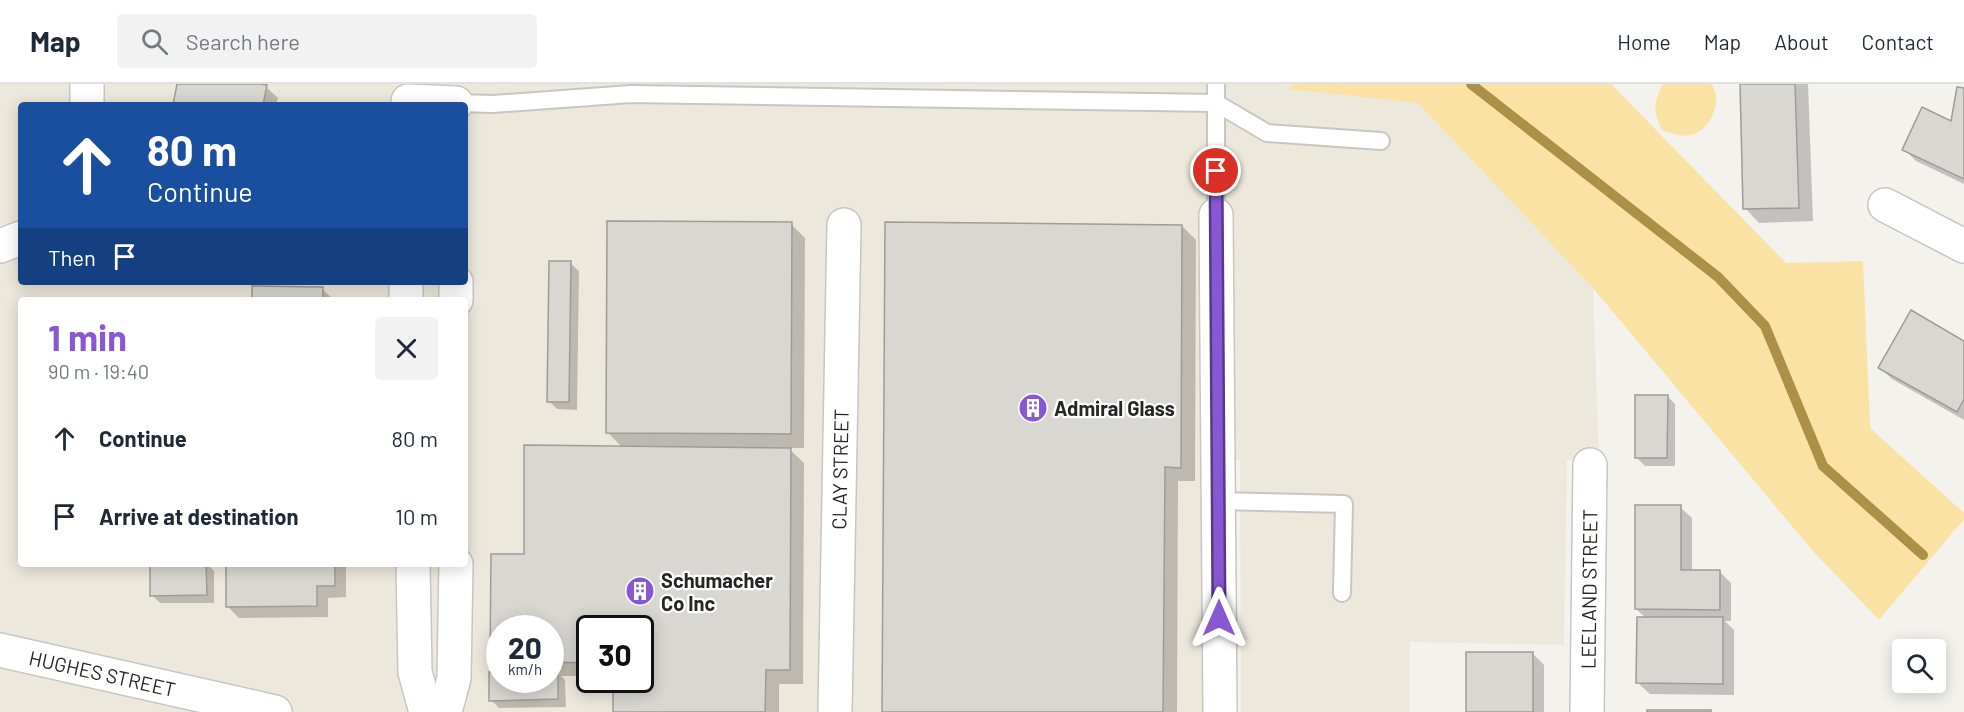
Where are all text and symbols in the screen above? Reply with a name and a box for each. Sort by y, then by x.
search box [117,14,537,68]
text: Map [30,24,81,58]
icon: search [138,25,171,58]
text: Search here [186,28,300,54]
text: Home [1617,29,1671,54]
text: Map [1704,29,1741,54]
text: About [1774,29,1829,54]
text: Contact [1862,29,1934,54]
text: 80 m [147,124,237,174]
icon: ahead [48,126,126,204]
pin [1190,145,1241,196]
icon: arrive [1199,154,1232,187]
text: Continue [147,175,253,207]
icon: arrive [108,240,141,273]
text: Then [48,244,96,270]
text: 1 min [48,315,127,358]
button: close [375,317,438,380]
text: 90 m · 19:40 [48,359,149,383]
building icon: Admiral Glass [1017,392,1049,424]
place label: Admiral Glass [1054,396,1175,420]
street label: CLAY STREET [826,408,853,530]
icon: ahead [48,422,81,455]
text: Continue [99,425,187,451]
text: 80 m [392,425,438,451]
icon: arrive [48,500,81,533]
text: Arrive at destination [99,503,298,529]
text: 10 m [395,503,438,529]
street label: LEELAND STREET [1576,509,1601,669]
place label: Schumacher Co Inc [661,568,773,615]
building icon: Schumacher Co Inc [624,575,656,607]
position arrow [1187,586,1251,650]
speed limit sign: 30 [576,615,654,693]
text: 20 [508,629,542,665]
map controls [1892,639,1946,693]
button: search [1892,639,1946,693]
street label: HUGHES STREET [27,645,178,701]
text: km/h [508,660,542,678]

